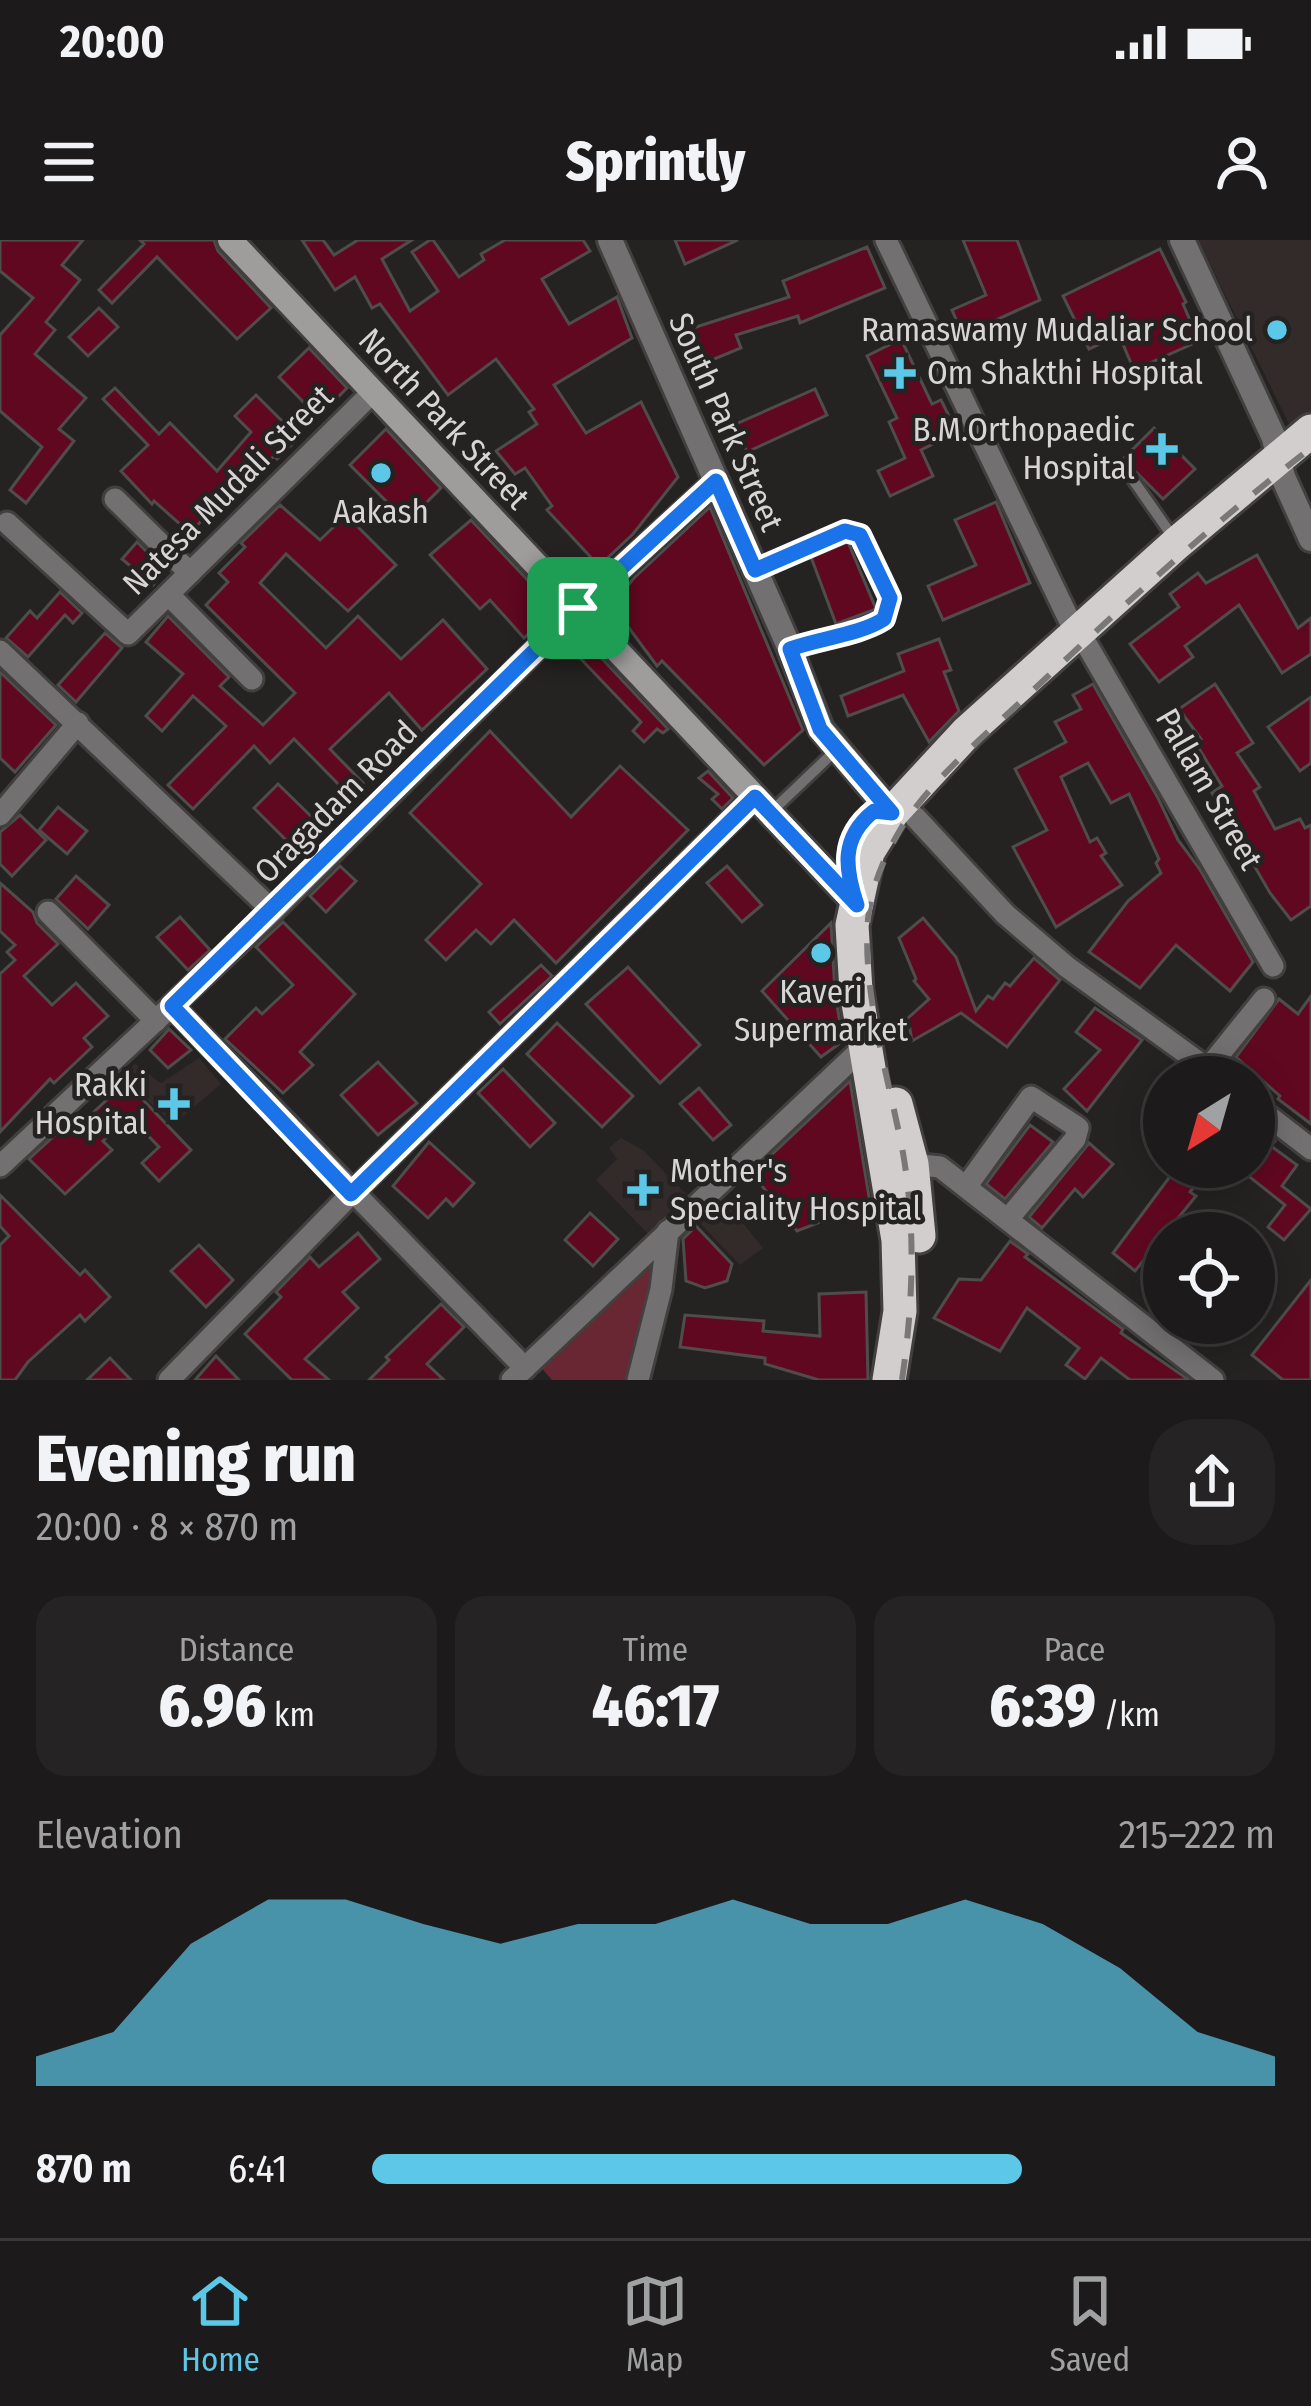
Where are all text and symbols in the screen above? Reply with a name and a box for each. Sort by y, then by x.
text: 20:00 [60,15,165,69]
icon: menu [36,129,102,195]
icon: person [1209,129,1275,195]
text: Sprintly [566,130,745,194]
street label: South Park Street [660,307,792,537]
place label: Ramaswamy Mudaliar School [861,310,1253,350]
marker: Ramaswamy Mudaliar School [1264,317,1290,343]
street label: North Park Street [350,320,538,518]
place label: Om Shakthi Hospital [927,353,1203,393]
marker: Om Shakthi Hospital [884,357,916,389]
street label: Natesa Mudali Street [115,376,342,603]
place label: B.M.Orthopaedic Hospital [913,410,1135,488]
marker: B.M.Orthopaedic Hospital [1146,433,1178,465]
marker: Aakash [368,460,394,486]
place label: Aakash [333,492,429,532]
pin [527,557,629,659]
icon: arrive [545,575,611,641]
street label: Pallam Street [1147,701,1271,877]
street label: Oragadam Road [246,712,426,892]
marker: Kaveri Supermarket [808,940,834,966]
place label: Kaveri Supermarket [734,972,908,1050]
north arrow [1143,1056,1275,1188]
map controls [1143,1056,1275,1344]
place label: Rakki Hospital [35,1065,147,1143]
marker: Rakki Hospital [158,1088,190,1120]
place label: Mother's Speciality Hospital [670,1151,921,1229]
marker: Mother's Speciality Hospital [627,1174,659,1206]
button: locate [1143,1212,1275,1344]
text: Evening run [36,1419,356,1498]
button: share [1149,1419,1275,1545]
text: 20:00 · 8 × 870 m [36,1504,298,1550]
text: Distance [179,1630,294,1670]
text: Time [623,1630,688,1670]
text: Pace [1044,1630,1105,1670]
text: 6.96 [158,1670,266,1742]
text: 46:17 [592,1670,719,1742]
text: 6:39 [989,1670,1096,1742]
text: km [266,1695,315,1735]
text: /km [1096,1695,1160,1735]
text: Elevation [36,1812,183,1858]
text: 215–222 m [1119,1812,1275,1858]
text: 870 m [36,2146,132,2192]
text: 6:41 [228,2146,287,2192]
tab: Home [181,2268,260,2380]
tab: Map [622,2268,688,2380]
tab: Saved [1050,2268,1130,2380]

